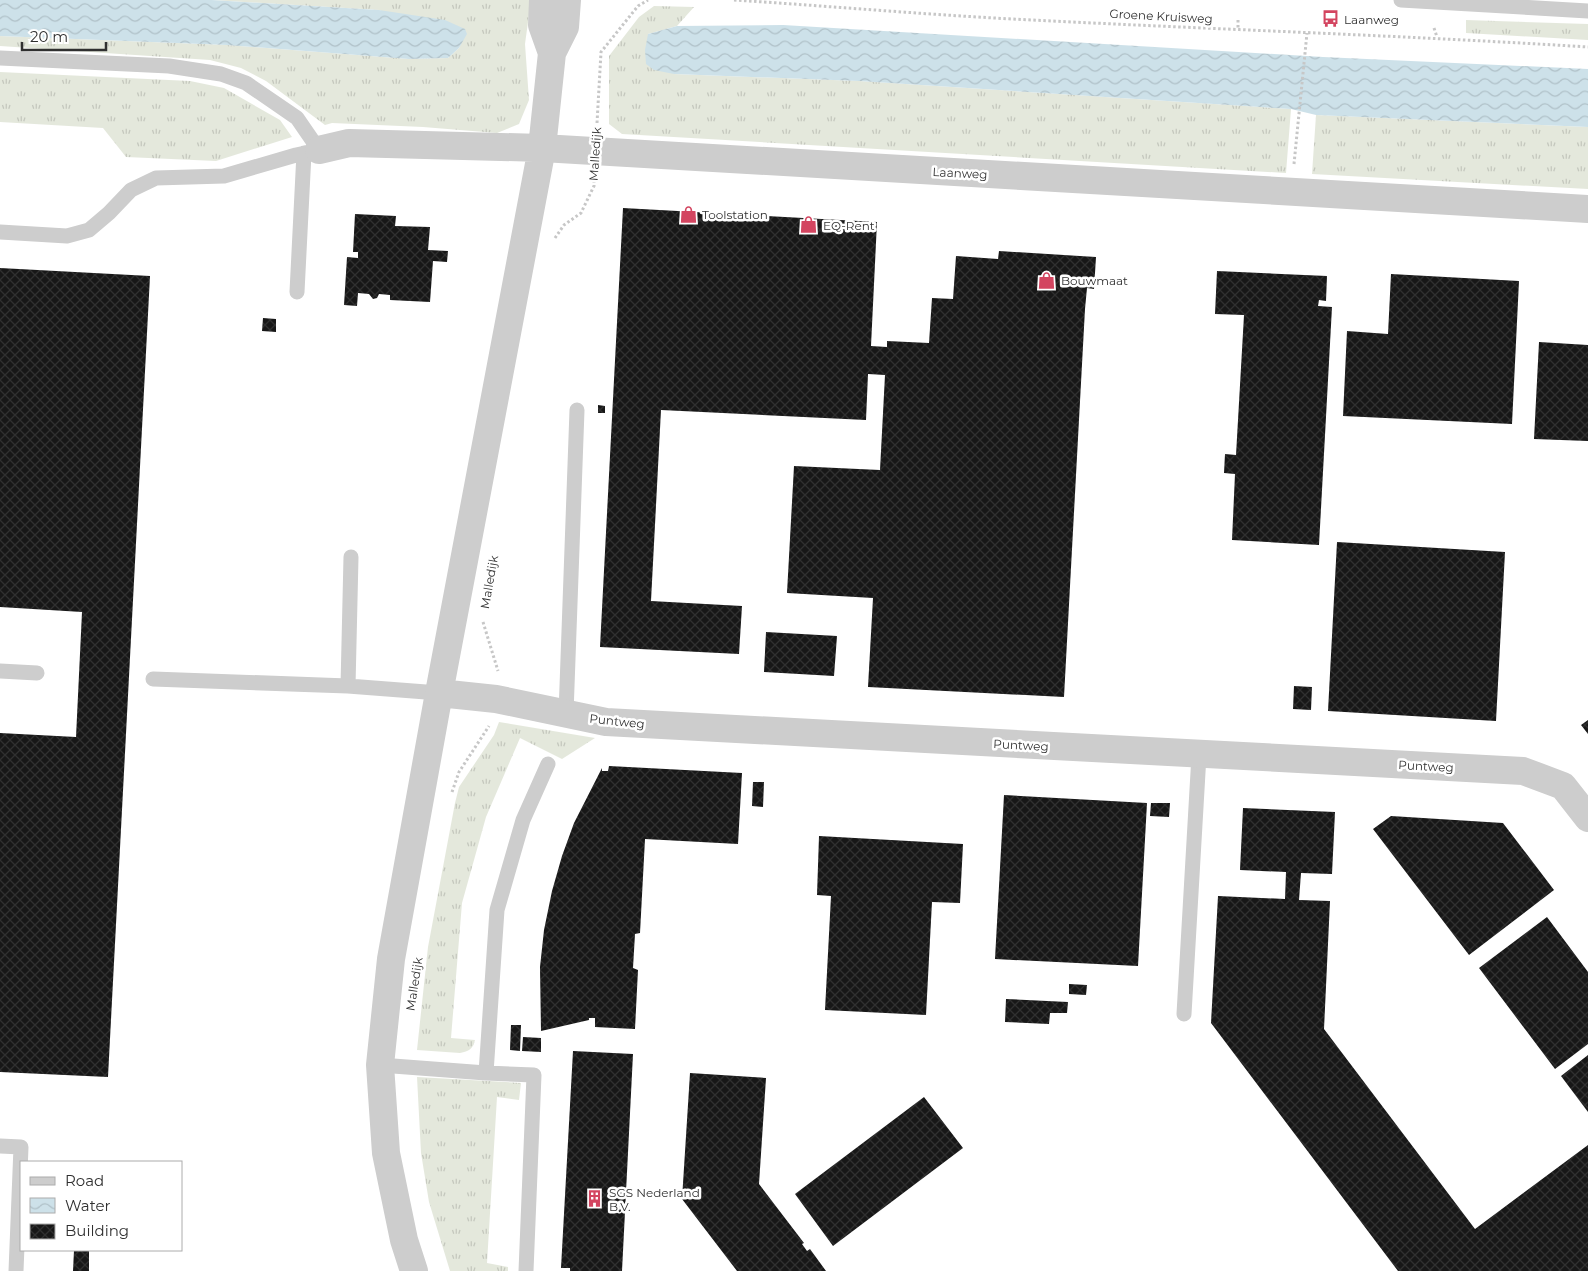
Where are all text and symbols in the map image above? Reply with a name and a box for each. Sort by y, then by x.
street label: Groene Kruisweg [1109,6,1213,26]
bus stop icon: Laanweg [1320,9,1340,29]
place label: Laanweg [1344,12,1399,27]
scale bar [22,20,106,52]
text: 20 m [30,27,68,46]
street label: Malledijk [586,126,604,181]
street label: Laanweg [932,164,988,182]
shop icon: Toolstation [678,204,698,224]
place label: Toolstation [702,207,768,222]
shop icon: EQ-Rent [799,215,819,235]
place label: EQ-Rent [823,218,875,233]
shop icon: Bouwmaat [1037,270,1057,290]
place label: Bouwmaat [1061,273,1128,288]
street label: Malledijk [477,553,501,610]
street label: Puntweg [589,711,645,731]
street label: Puntweg [993,736,1049,754]
street label: Puntweg [1398,757,1454,775]
street label: Malledijk [402,955,426,1012]
legend [20,1161,182,1251]
text: Road [65,1171,104,1190]
place label: SGS Nederland B.V. [609,1185,700,1214]
building icon: SGS Nederland B.V. [585,1189,605,1209]
text: Water [65,1196,111,1215]
text: Building [65,1221,129,1240]

